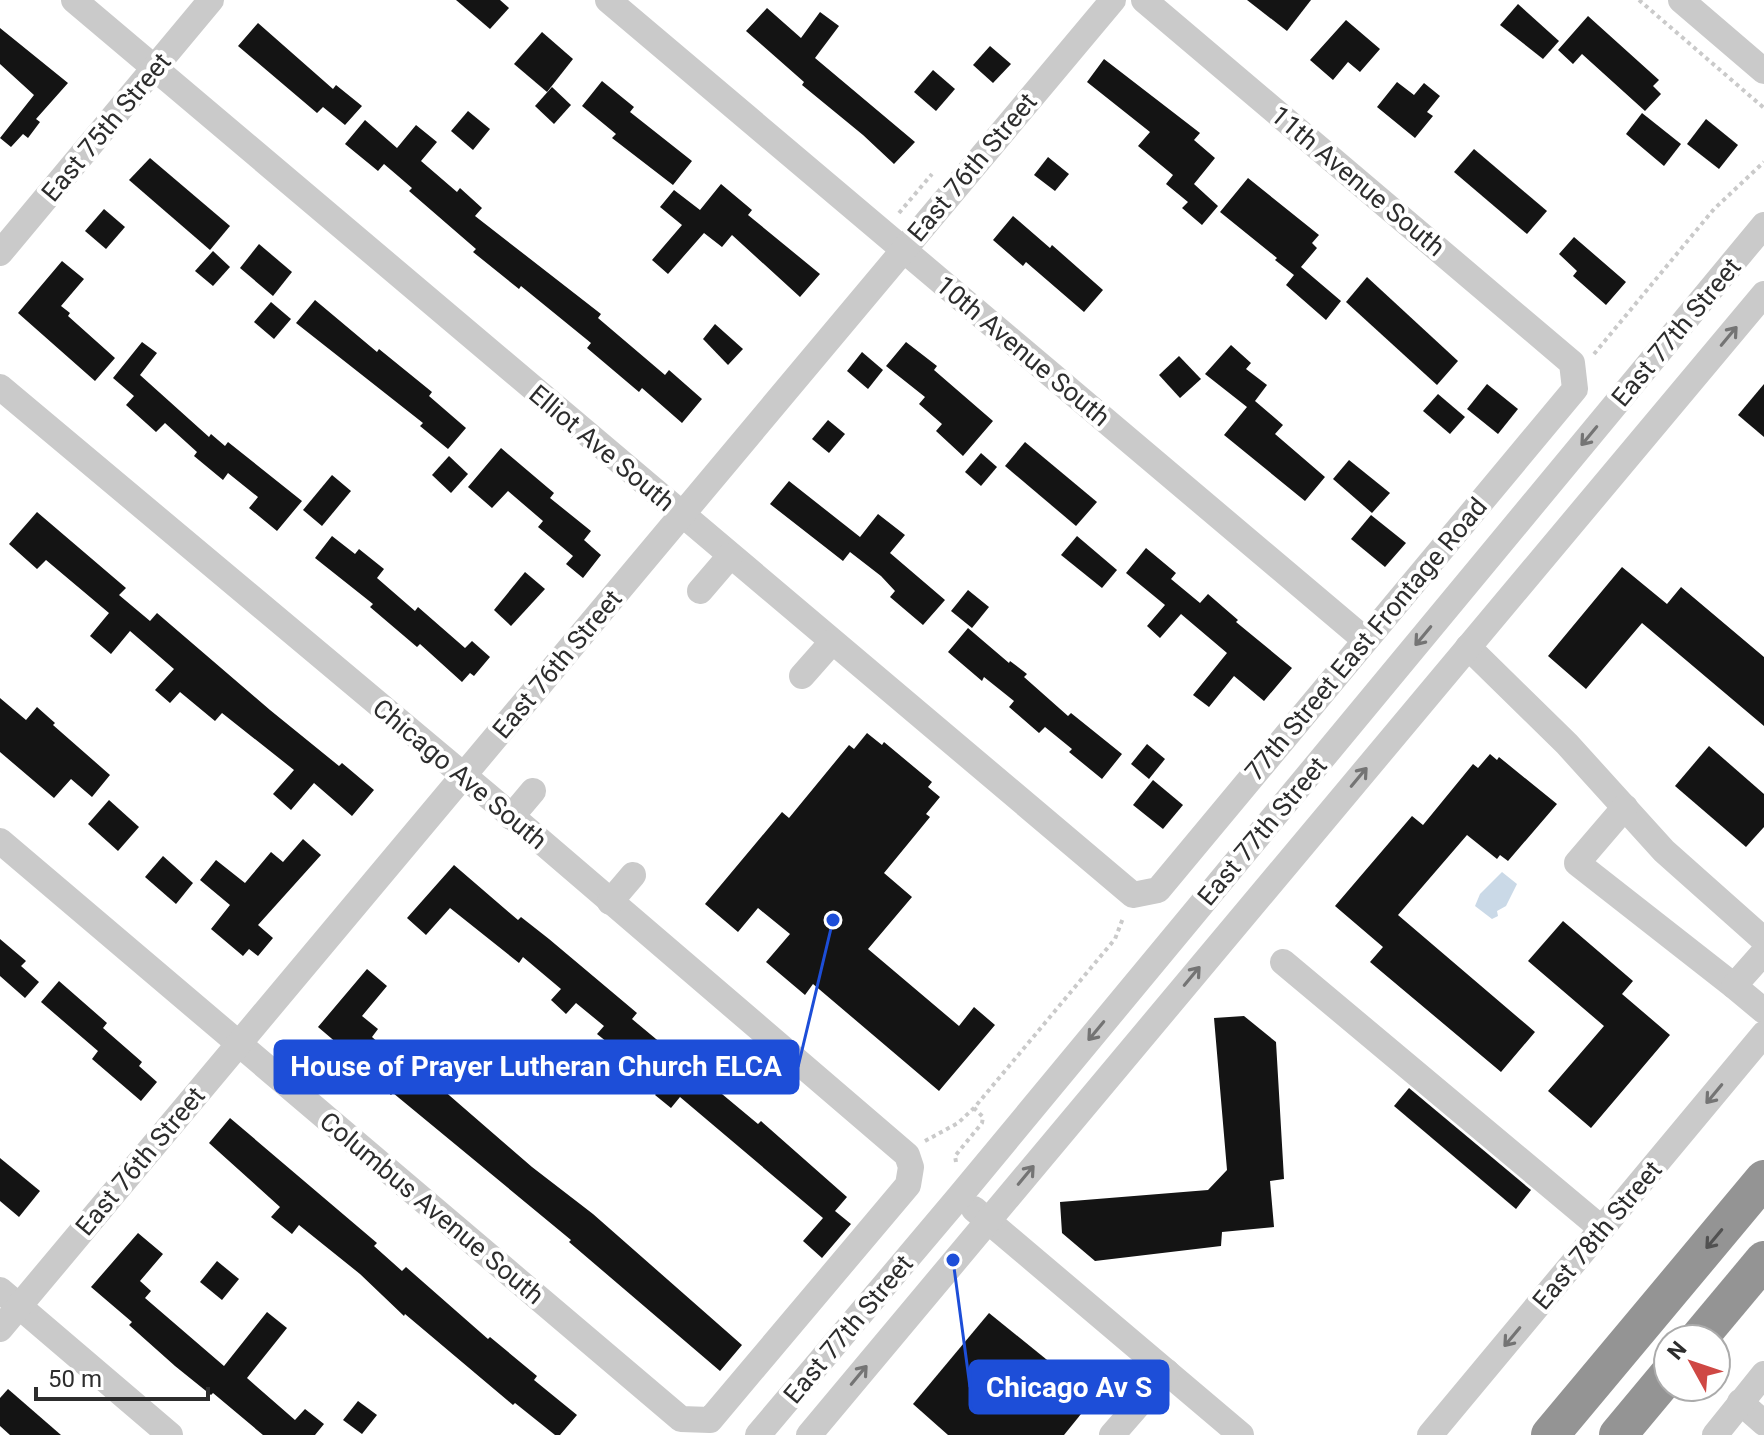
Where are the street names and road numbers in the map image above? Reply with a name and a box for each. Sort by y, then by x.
street label: East 75th Street [35,47,177,207]
street label: East 76th Street [901,87,1043,247]
street label: 11th Avenue South [1265,100,1451,262]
street label: East 77th Street [1605,252,1747,412]
street label: 10th Avenue South [930,270,1116,432]
street label: Elliot Ave South [523,379,681,517]
street label: 77th Street East Frontage Road [1239,492,1493,786]
street label: East 76th Street [486,584,628,744]
street label: Chicago Ave South [367,693,553,855]
street label: East 77th Street [1191,751,1333,911]
street label: East 76th Street [69,1081,211,1241]
street label: Columbus Avenue South [314,1106,550,1310]
street label: East 78th Street [1526,1155,1668,1315]
street label: East 77th Street [777,1249,919,1409]

